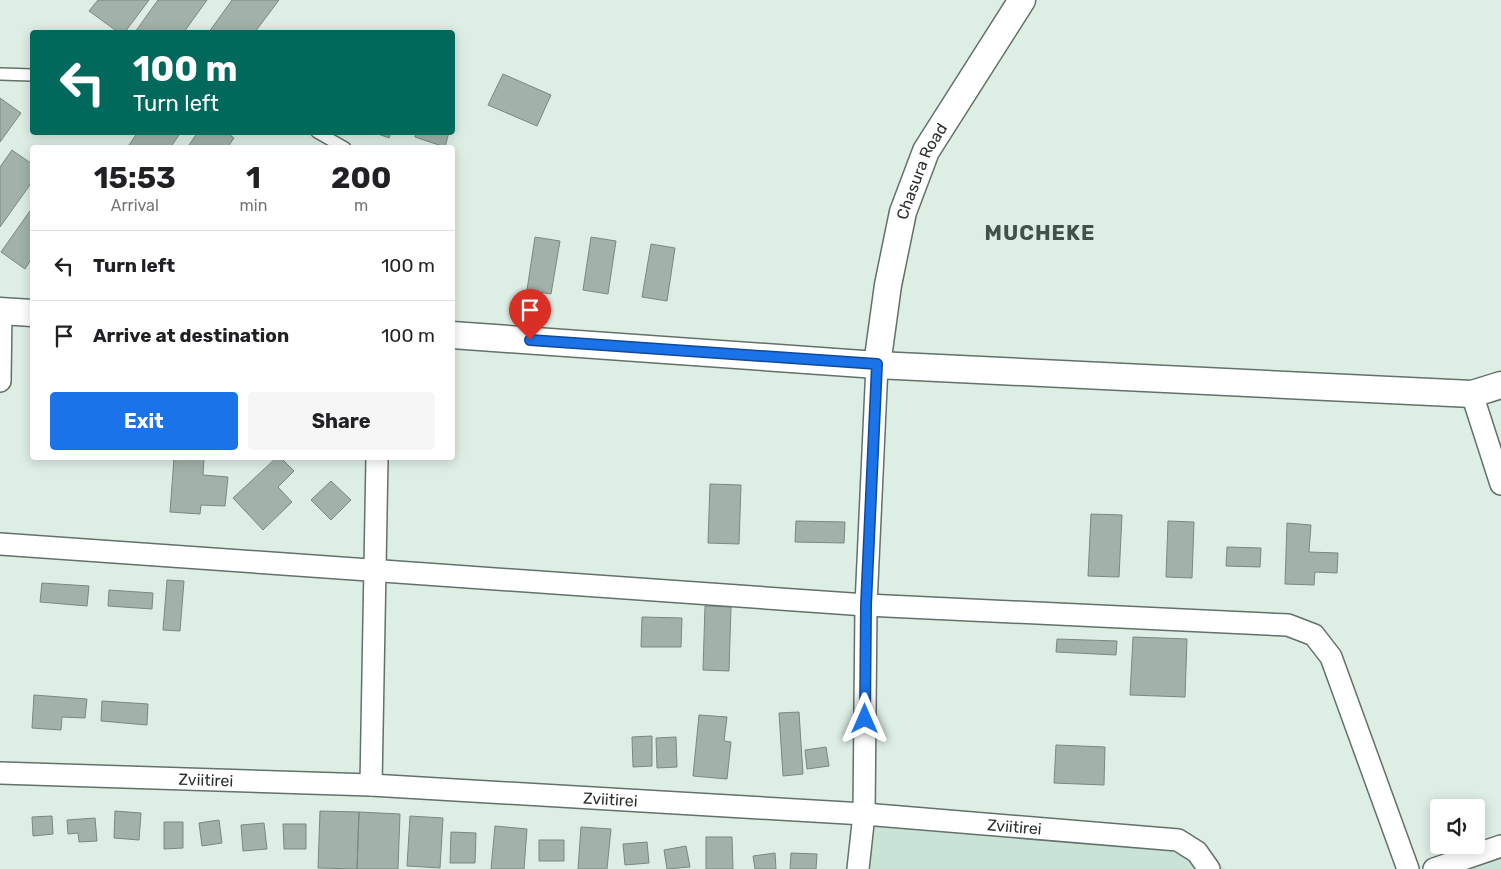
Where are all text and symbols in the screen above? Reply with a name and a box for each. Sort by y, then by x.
text: 100 m [133,48,238,90]
icon: left [50,50,115,115]
text: Turn left [133,90,219,117]
street label: Chasura Road [893,120,951,221]
text: 15:53 [94,160,176,196]
text: 1 [246,160,261,196]
text: 200 [331,160,391,196]
text: Arrival [111,196,159,215]
text: min [240,196,267,215]
text: m [354,196,368,215]
district label: MUCHEKE [985,220,1095,245]
icon: left [50,252,78,280]
text: Turn left [93,254,175,277]
text: 100 m [381,254,435,277]
pin [509,289,551,340]
icon: arrive [516,296,544,324]
icon: arrive [50,322,78,350]
text: Arrive at destination [93,324,289,347]
text: 100 m [381,324,435,347]
button: Exit [50,392,238,450]
button: Share [248,392,435,450]
position arrow [838,692,890,744]
street label: Zviitirei [178,770,234,791]
street label: Zviitirei [582,788,638,811]
map controls [1430,799,1485,854]
button: sound [1430,799,1485,854]
street label: Zviitirei [986,815,1042,839]

